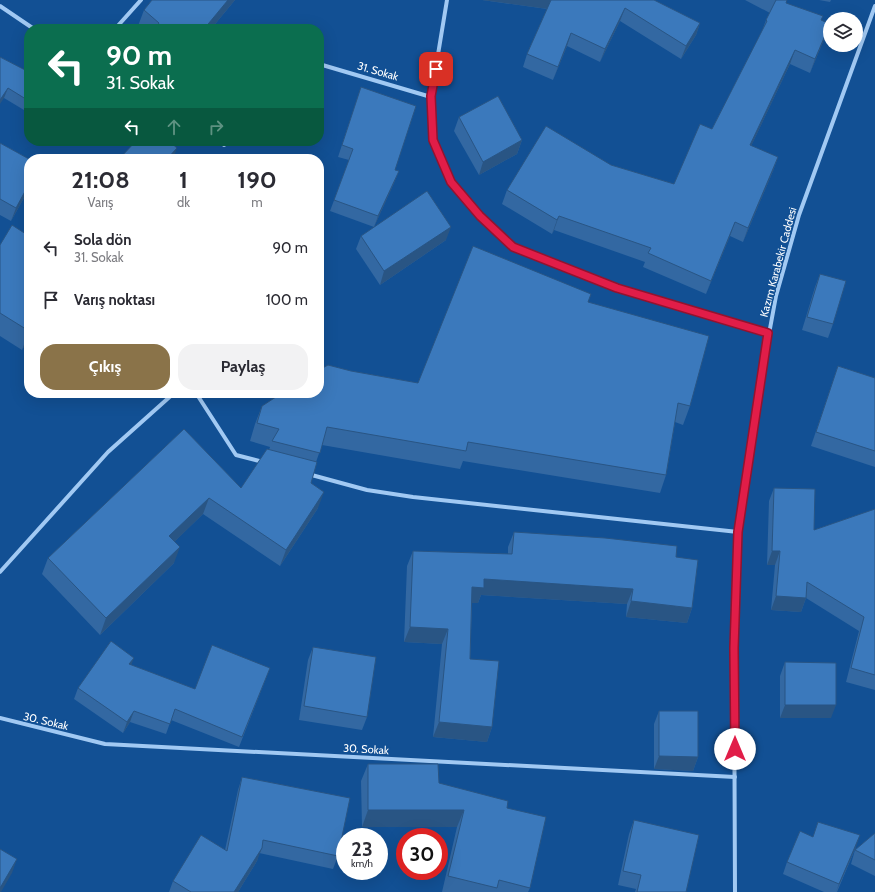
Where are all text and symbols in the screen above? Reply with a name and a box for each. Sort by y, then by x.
map controls [823,12,863,52]
button: layers [823,12,863,52]
text: 90 m [106,38,172,72]
icon: left [40,40,92,92]
pin [419,52,453,86]
icon: arrive [425,58,447,80]
street label: 31. Sokak [356,59,400,84]
text: 31. Sokak [106,72,175,94]
icon: left [121,116,143,138]
icon: ahead [163,116,185,138]
icon: right [205,116,227,138]
text: 21:08 [71,165,130,194]
text: 1 [179,165,188,194]
text: 190 [237,165,277,194]
text: Varış [88,194,113,210]
text: dk [177,194,190,210]
text: m [251,194,263,210]
street label: Kazım Karabekir Caddesi [757,206,799,318]
text: Sola dön [74,231,131,249]
icon: left [40,237,62,259]
text: 90 m [272,239,308,257]
text: 31. Sokak [74,249,123,265]
icon: arrive [40,289,62,311]
text: Varış noktası [74,291,155,309]
text: 100 m [266,291,308,309]
button: Çıkış [40,344,170,390]
button: Paylaş [178,344,308,390]
street label: 30. Sokak [22,709,70,733]
position arrow [714,728,756,770]
street label: 30. Sokak [343,741,389,757]
speed limit sign: 30 [396,828,448,880]
text: 23 [351,837,373,861]
text: km/h [351,857,373,870]

